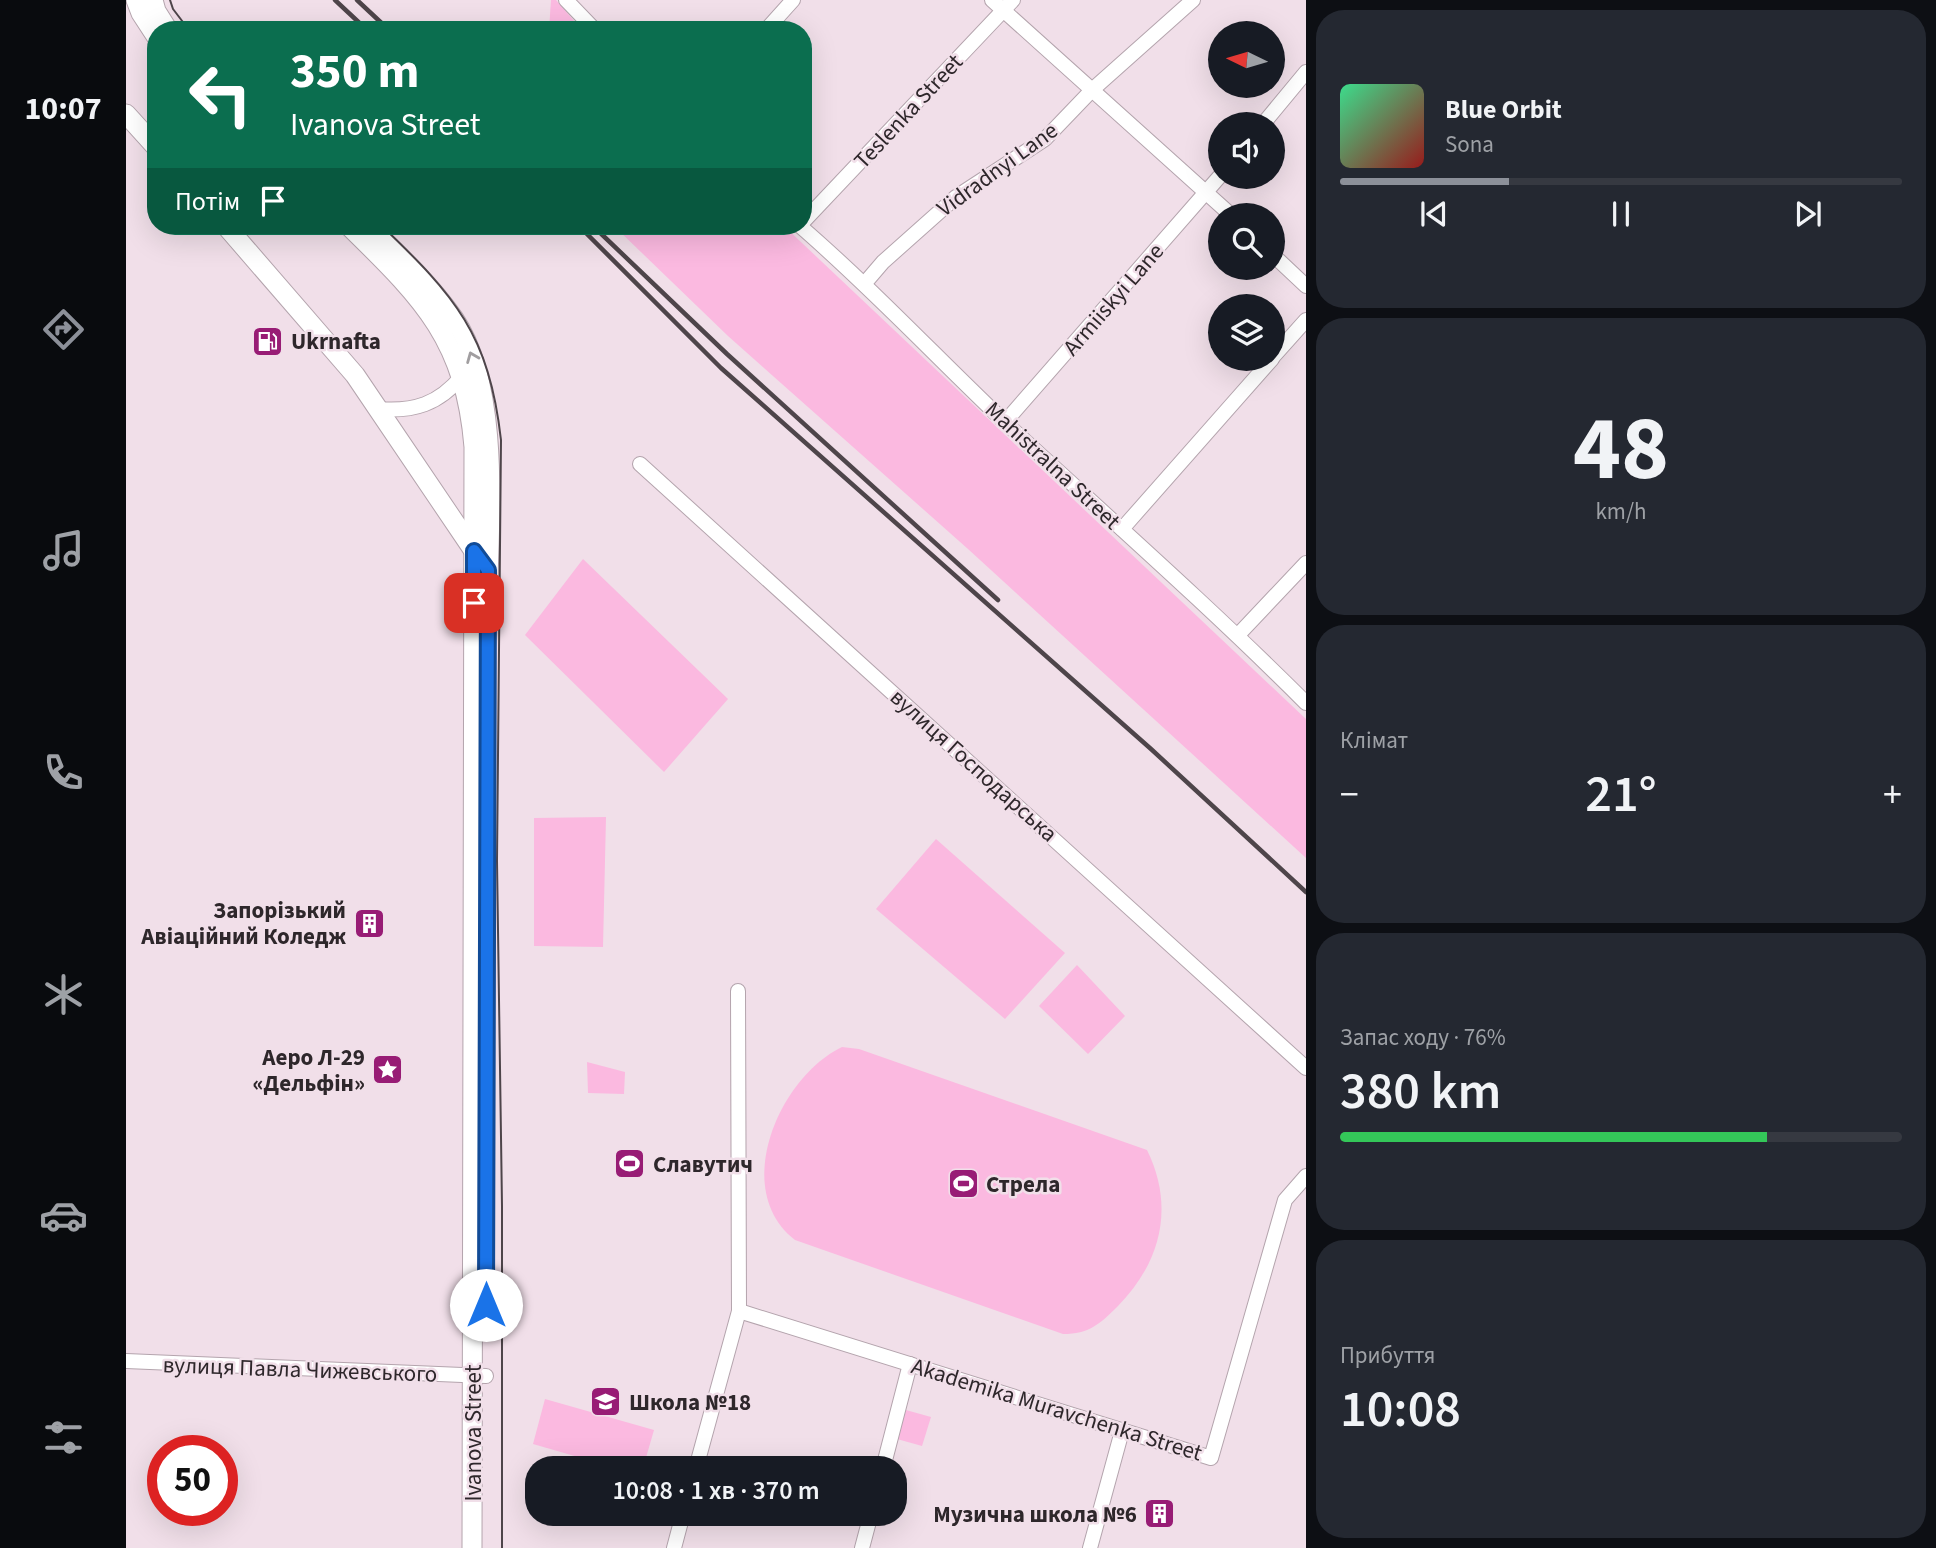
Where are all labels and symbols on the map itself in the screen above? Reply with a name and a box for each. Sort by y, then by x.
north arrow [1208,21,1284,98]
street label: Teslenka Street [846,46,971,176]
street label: Vidradnyi Lane [930,114,1065,225]
street label: Armiiskyi Lane [1055,236,1172,363]
fuel station icon: Ukrnafta [251,324,285,358]
place label: Ukrnafta [291,325,381,358]
one-way arrow [466,351,480,363]
street label: Mahistralna Street [978,394,1128,537]
pin [444,573,504,633]
street label: вулиця Господарська [883,681,1065,850]
place label: Запорізький Авіаційний Коледж [140,894,346,953]
building icon: Запорізький Авіаційний Коледж [352,906,386,940]
place label: Аеро Л-29 «Дельфін» [253,1041,365,1100]
place icon: Аеро Л-29 «Дельфін» [371,1053,405,1087]
sports icon: Славутич [613,1147,647,1181]
place label: Славутич [653,1148,753,1181]
sports icon: Стрела [946,1167,980,1201]
place label: Стрела [986,1168,1060,1201]
position arrow [449,1268,523,1342]
street label: вулиця Павла Чижевського [162,1348,438,1391]
street label: Akademika Muravchenka Street [907,1349,1206,1470]
street label: Ivanova Street [457,1364,490,1501]
school or university icon: Школа №18 [589,1385,623,1419]
place label: Школа №18 [629,1386,751,1419]
speed limit sign: 50 [147,1435,238,1526]
building icon: Музична школа №6 [1143,1497,1177,1531]
place label: Музична школа №6 [933,1498,1137,1531]

